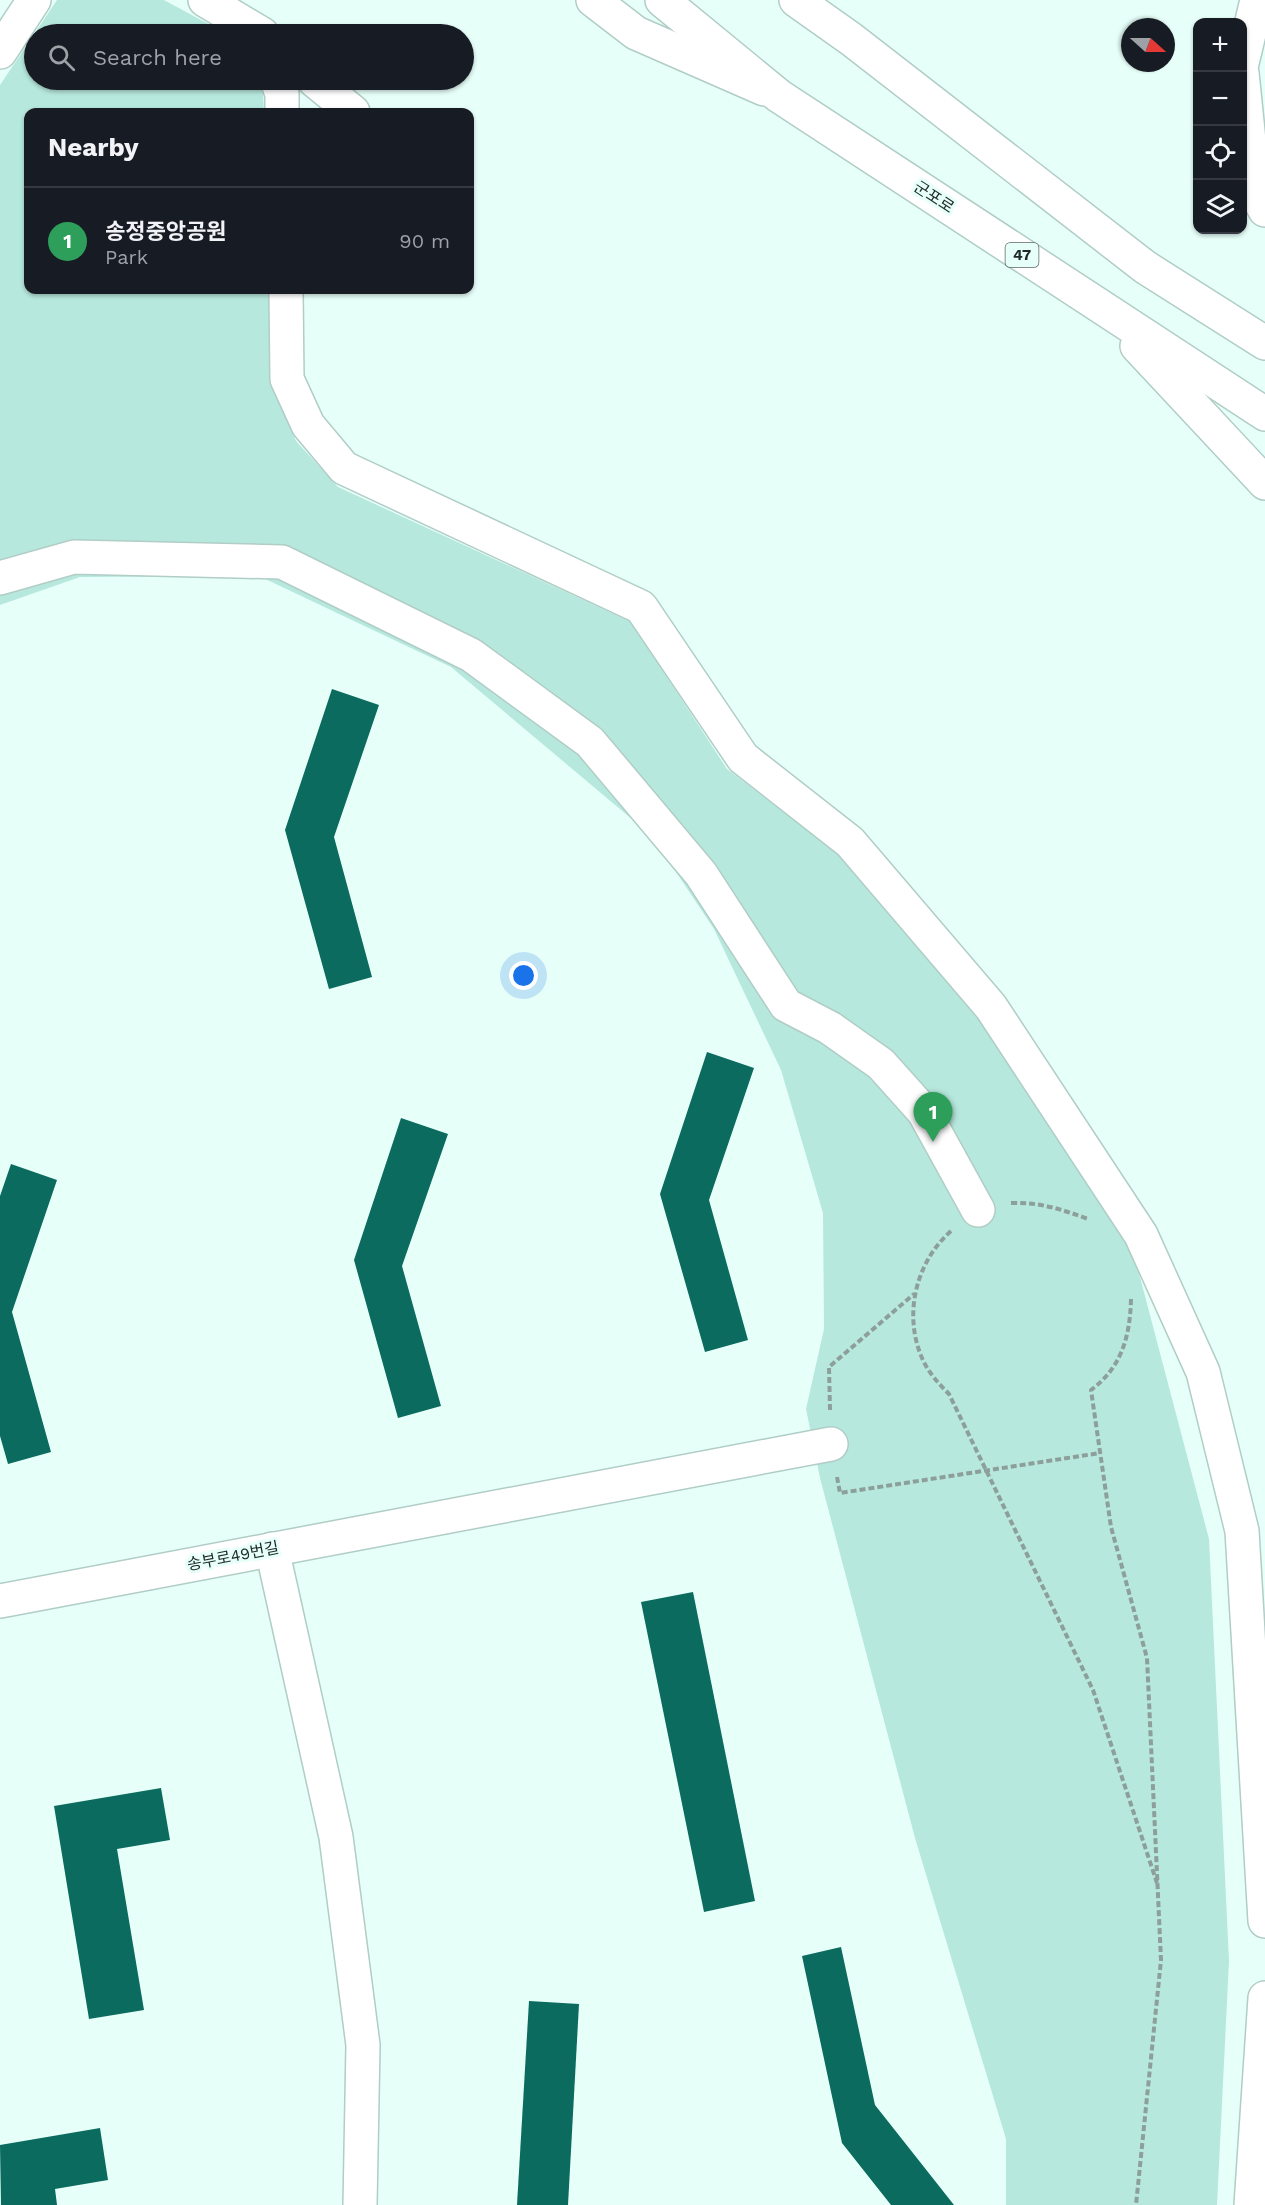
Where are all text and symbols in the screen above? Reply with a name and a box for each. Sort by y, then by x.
north arrow [1121,18,1175,72]
map controls [1193,18,1247,234]
button: + [1193,18,1247,72]
search box [24,24,474,90]
icon: search [45,41,78,74]
text: Search here [93,45,222,70]
button: − [1193,72,1247,126]
button: locate [1193,126,1247,180]
text: Nearby [48,132,139,162]
street label: 군포로 [910,177,958,217]
button: layers [1193,180,1247,234]
text: 송정중앙공원 [105,219,226,244]
text: 1 [63,229,72,253]
text: 90 m [399,229,450,253]
road number: 47 [1006,243,1038,267]
text: Park [105,245,148,269]
your location [509,961,538,990]
pin: 1 [914,1092,952,1142]
street label: 송부로49번길 [185,1538,281,1574]

